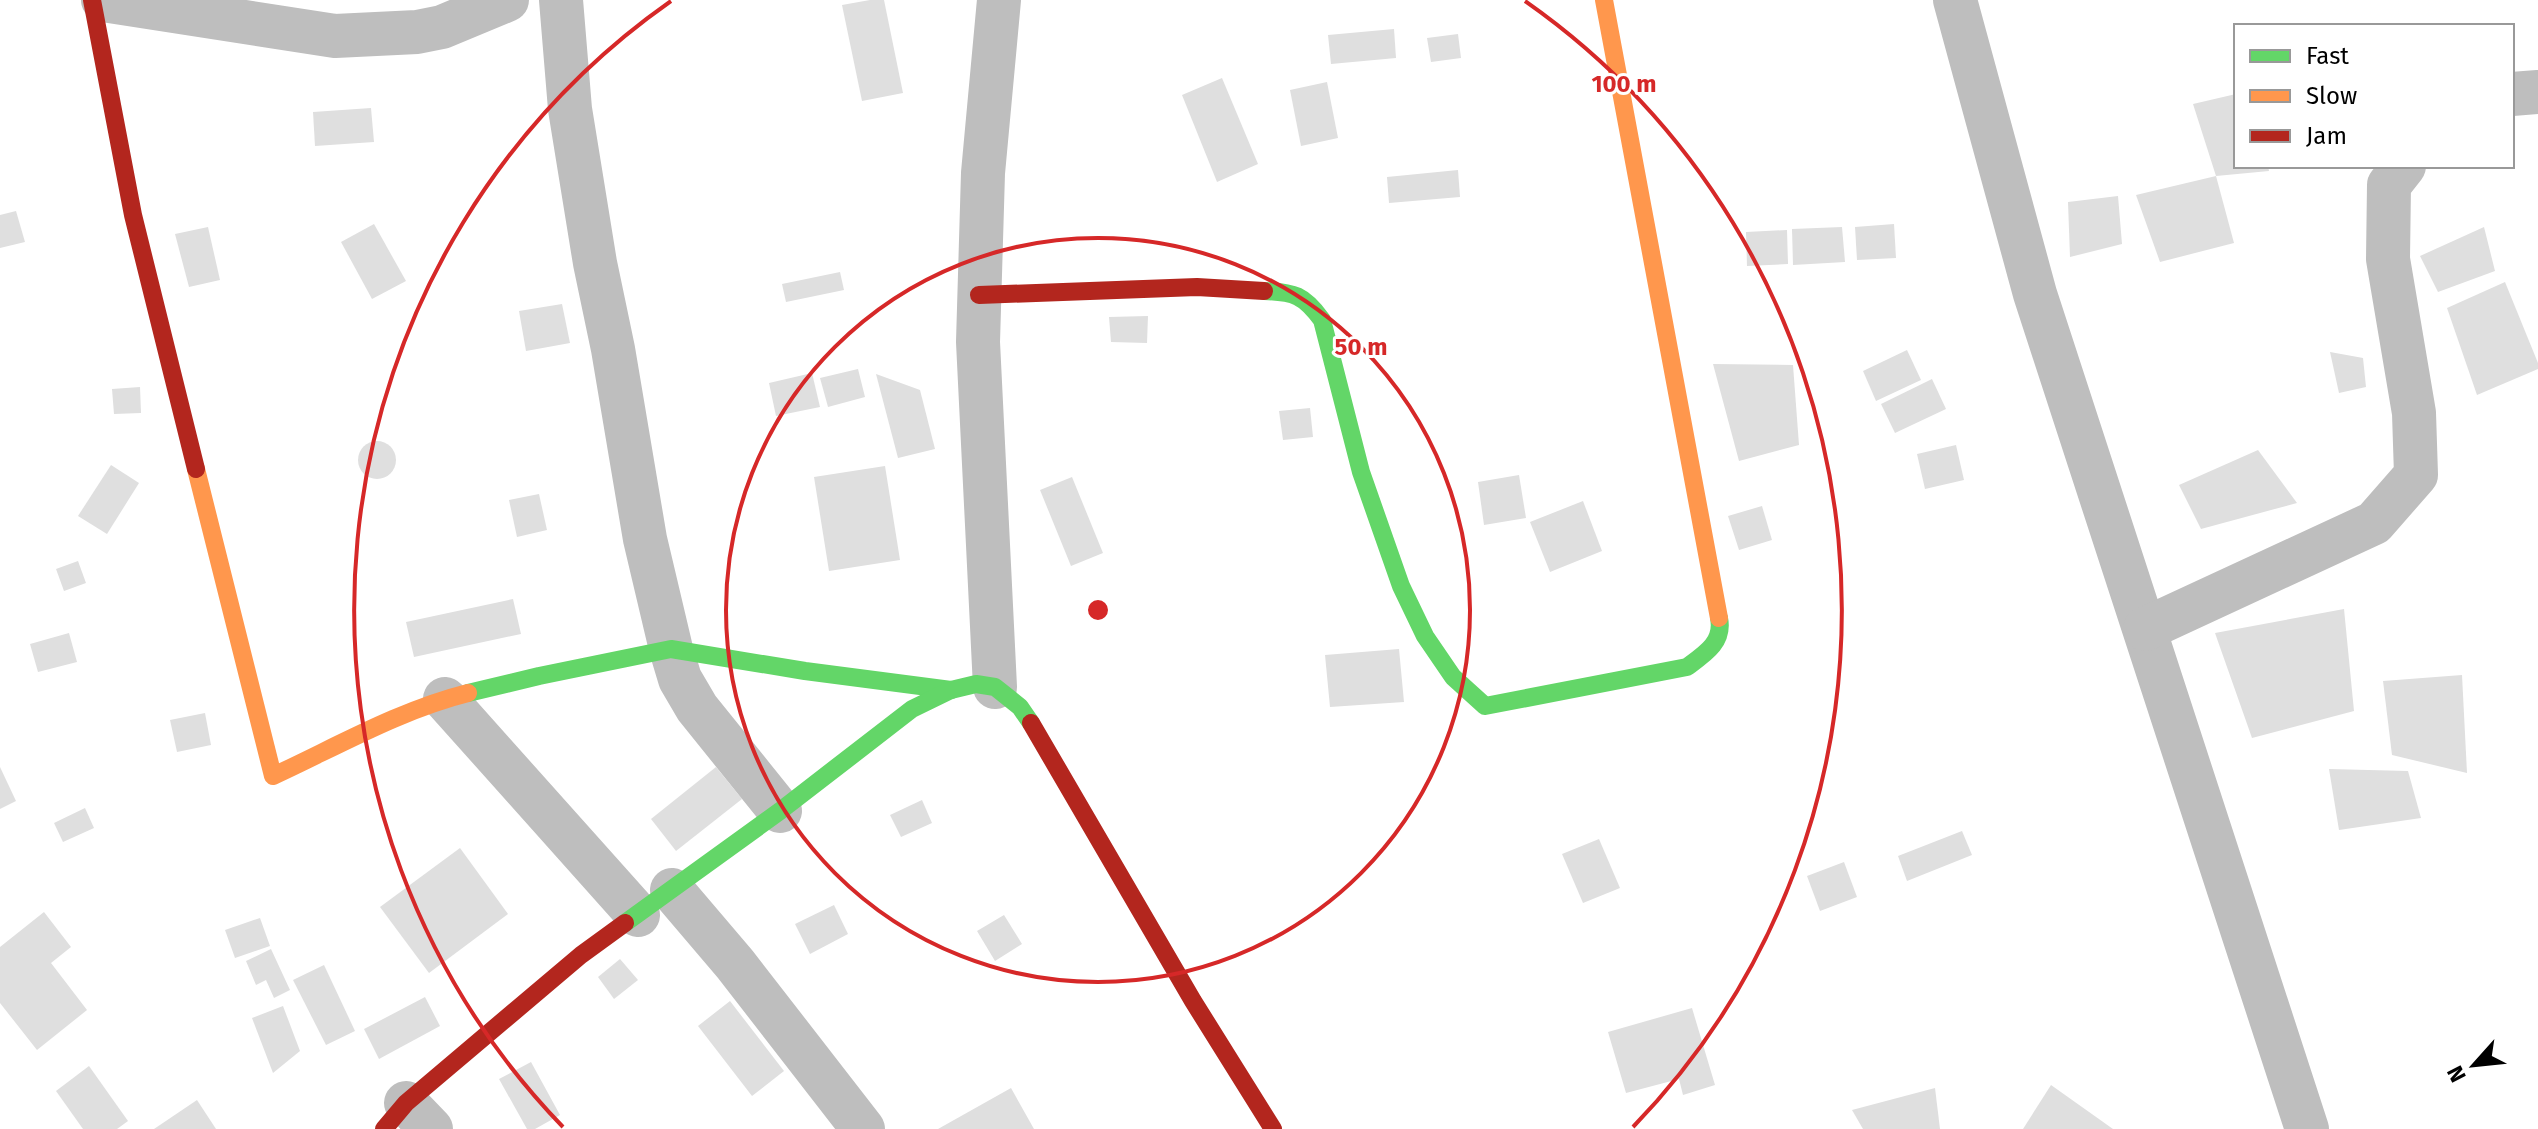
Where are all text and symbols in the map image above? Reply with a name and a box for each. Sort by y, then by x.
legend [2234,24,2514,168]
text: Fast [2306,42,2349,70]
text: 100 m [1591,70,1657,98]
text: Slow [2306,82,2357,110]
text: Jam [2306,122,2347,150]
text: 50 m [1335,333,1387,361]
centre of rings [1084,596,1112,624]
north arrow [2434,1025,2514,1105]
text: N [2441,1061,2472,1086]

